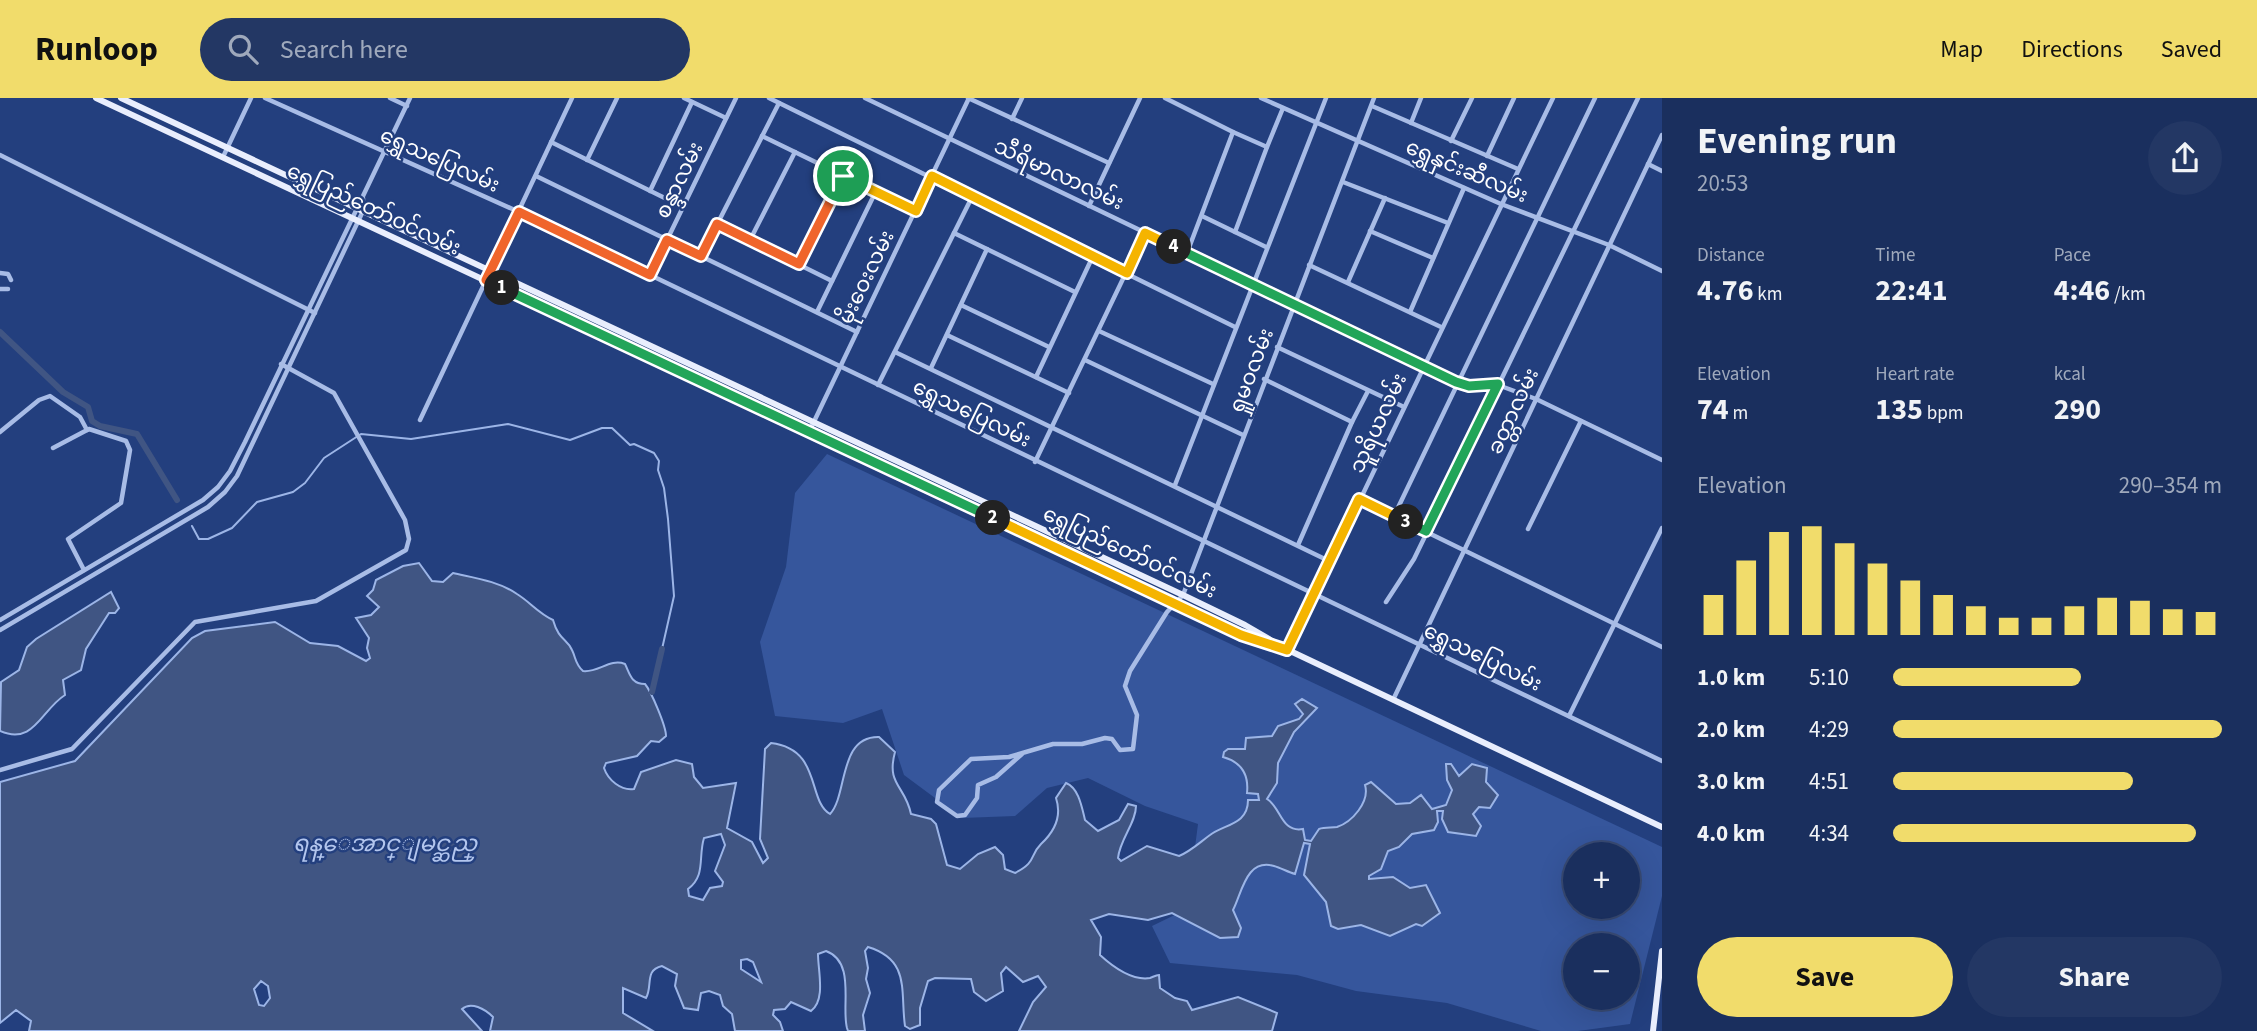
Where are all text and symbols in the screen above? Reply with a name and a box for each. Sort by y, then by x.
search box [200,18,690,81]
text: Runloop [35,26,158,73]
icon: search [224,30,262,68]
text: Search here [280,31,408,68]
text: Map [1940,32,1983,67]
text: Directions [2021,32,2123,67]
text: Saved [2161,32,2222,67]
text: Evening run [1697,114,1897,168]
street label: ရွှေသပြေလမ်း [375,119,505,202]
button: share [2148,121,2222,195]
street label: သီရိမာလာလမ်း [988,130,1129,219]
street label: ရွှေနှင်းဆီလမ်း [1400,131,1533,212]
street label: စန္ဒာလမ်း [647,136,713,225]
pin [813,146,873,206]
street label: ရွှေပြည်တော်ဝင်လမ်း [281,155,466,264]
icon: arrive [824,157,862,195]
text: 20:53 [1697,167,1748,200]
street label: မိုးဝေးလမ်း [829,225,903,330]
pin: 4 [1156,230,1192,264]
text: 4 [1168,233,1179,260]
text: Distance [1697,242,1765,269]
text: Time [1875,242,1915,269]
text: Pace [2054,242,2091,269]
text: 4.76 [1697,269,1754,312]
text: 22:41 [1875,269,1948,312]
text: 4:46 [2054,269,2110,312]
pin: 1 [484,270,520,306]
text: 1 [496,274,507,301]
text: km [1754,281,1783,308]
text: /km [2110,281,2146,308]
street label: ရှုမဝလမ်း [1220,324,1283,419]
text: Elevation [1697,361,1771,388]
text: Heart rate [1875,361,1954,388]
text: kcal [2054,361,2086,388]
street label: ခတ္တာလမ်း [1479,362,1548,460]
street label: သူရိယလမ်း [1341,368,1416,479]
street label: ရွှေသပြေလမ်း [907,371,1037,456]
text: 74 [1697,388,1729,431]
text: 135 [1875,388,1923,431]
text: 290 [2054,388,2101,431]
text: m [1729,400,1748,427]
text: bpm [1923,400,1963,427]
text: Elevation [1697,469,1787,502]
text: 290–354 m [2119,469,2222,502]
street label: ရွှေပြည်တော်ဝင်လမ်း [1037,498,1222,607]
pin: 2 [976,500,1010,536]
text: 2 [987,504,998,531]
pin: 3 [1388,504,1424,540]
text: 3 [1400,508,1411,535]
street label: ရွှေသပြေလမ်း [1418,615,1548,700]
text: 1.0 km [1697,661,1765,694]
text: 5:10 [1809,661,1849,694]
text: 2.0 km [1697,713,1765,746]
text: 4:29 [1809,713,1849,746]
text: 3.0 km [1697,765,1765,798]
text: 4:51 [1809,765,1849,798]
text: 4.0 km [1697,817,1765,850]
text: 4:34 [1809,817,1849,850]
water label: ရန္ေအာင္ျမင္ဆည္ [293,827,479,862]
map controls [1563,842,1640,1010]
button: + [1563,842,1640,919]
button: − [1563,933,1640,1010]
button: Save [1697,937,1953,1017]
button: Share [1967,937,2222,1017]

